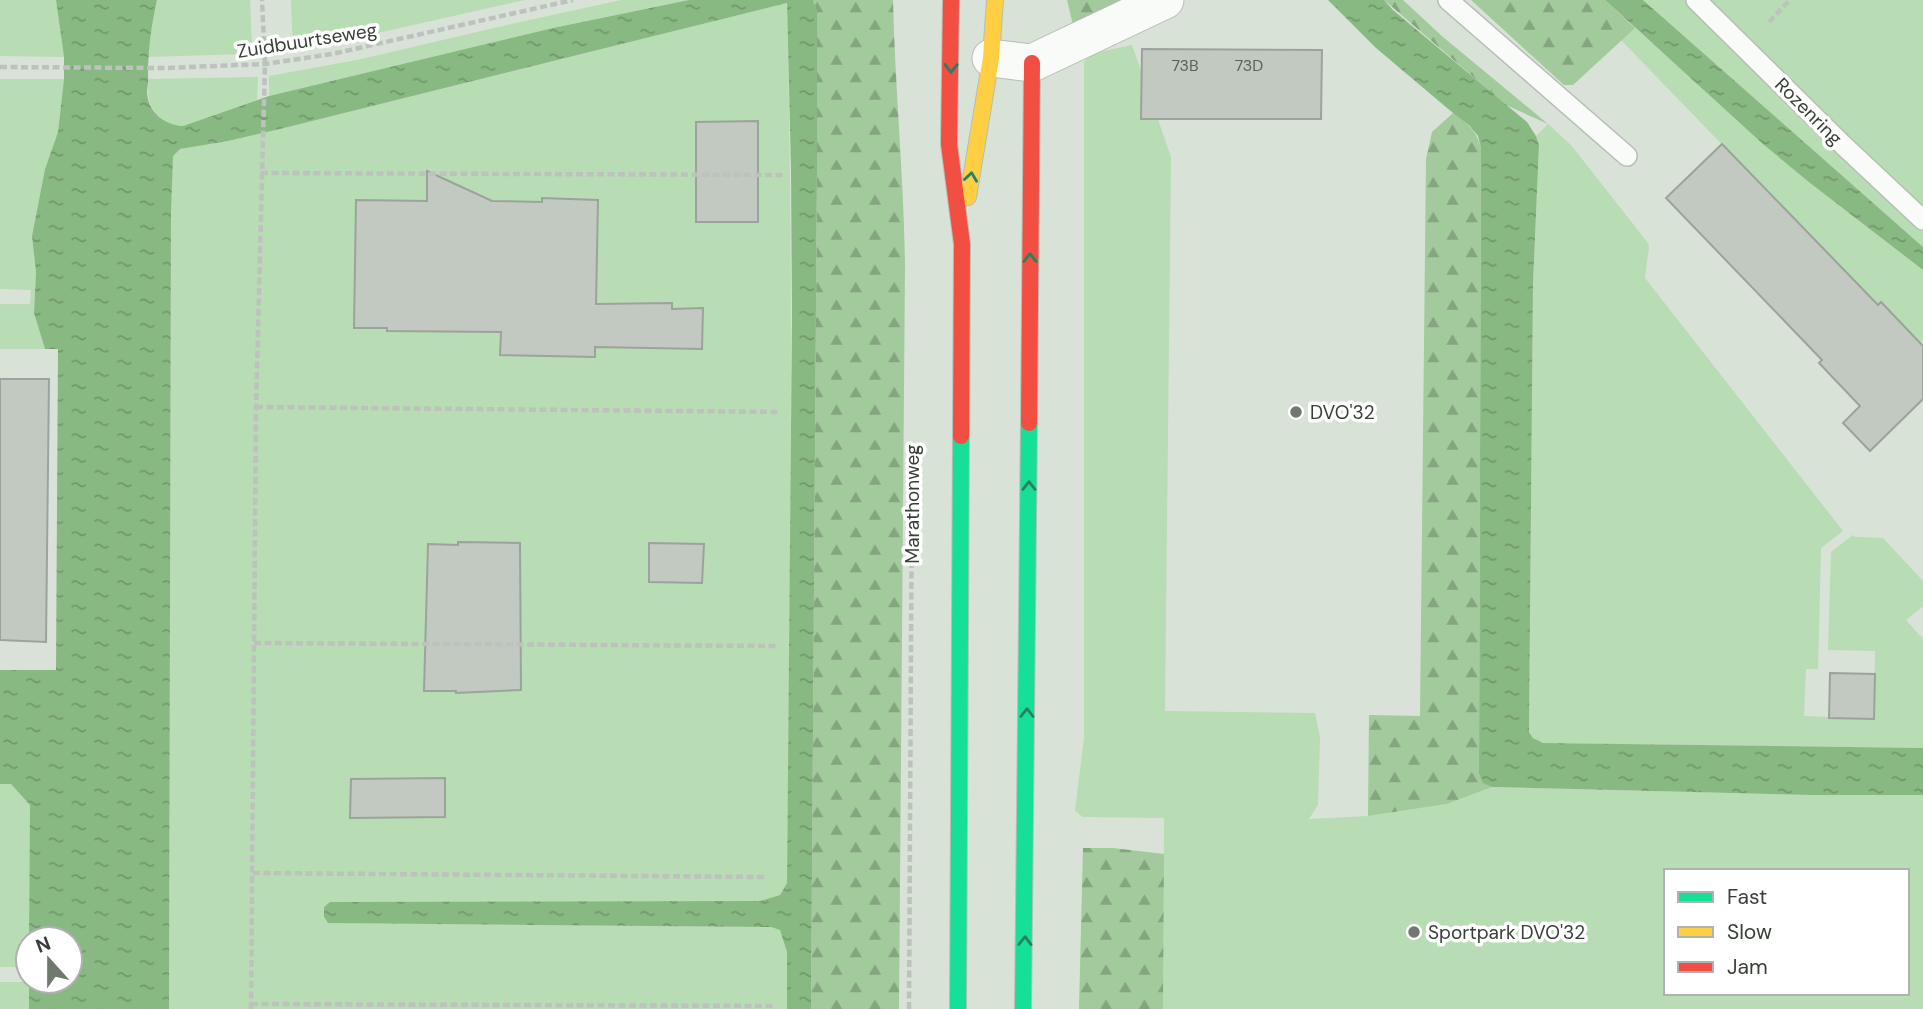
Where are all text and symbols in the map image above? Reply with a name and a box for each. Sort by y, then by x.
street label: Zuidbuurtseweg [235,17,379,64]
house number: 73B [1171,55,1199,76]
house number: 73D [1235,55,1263,76]
one-way arrow [943,63,958,74]
street label: Rozenring [1770,72,1848,151]
one-way arrow [964,171,979,183]
one-way arrow [1022,253,1038,263]
place label: DVO'32 [1310,400,1375,425]
marker: DVO'32 [1288,404,1304,420]
street label: Marathonweg [900,444,925,564]
one-way arrow [1021,480,1037,491]
one-way arrow [1019,708,1035,718]
legend [1664,869,1909,995]
text: Fast [1727,883,1767,911]
text: Slow [1727,918,1772,946]
place label: Sportpark DVO'32 [1428,920,1585,945]
marker: Sportpark DVO'32 [1406,924,1422,940]
north arrow [14,925,84,995]
text: N [32,930,54,959]
one-way arrow [1017,935,1032,946]
text: Jam [1727,953,1768,981]

